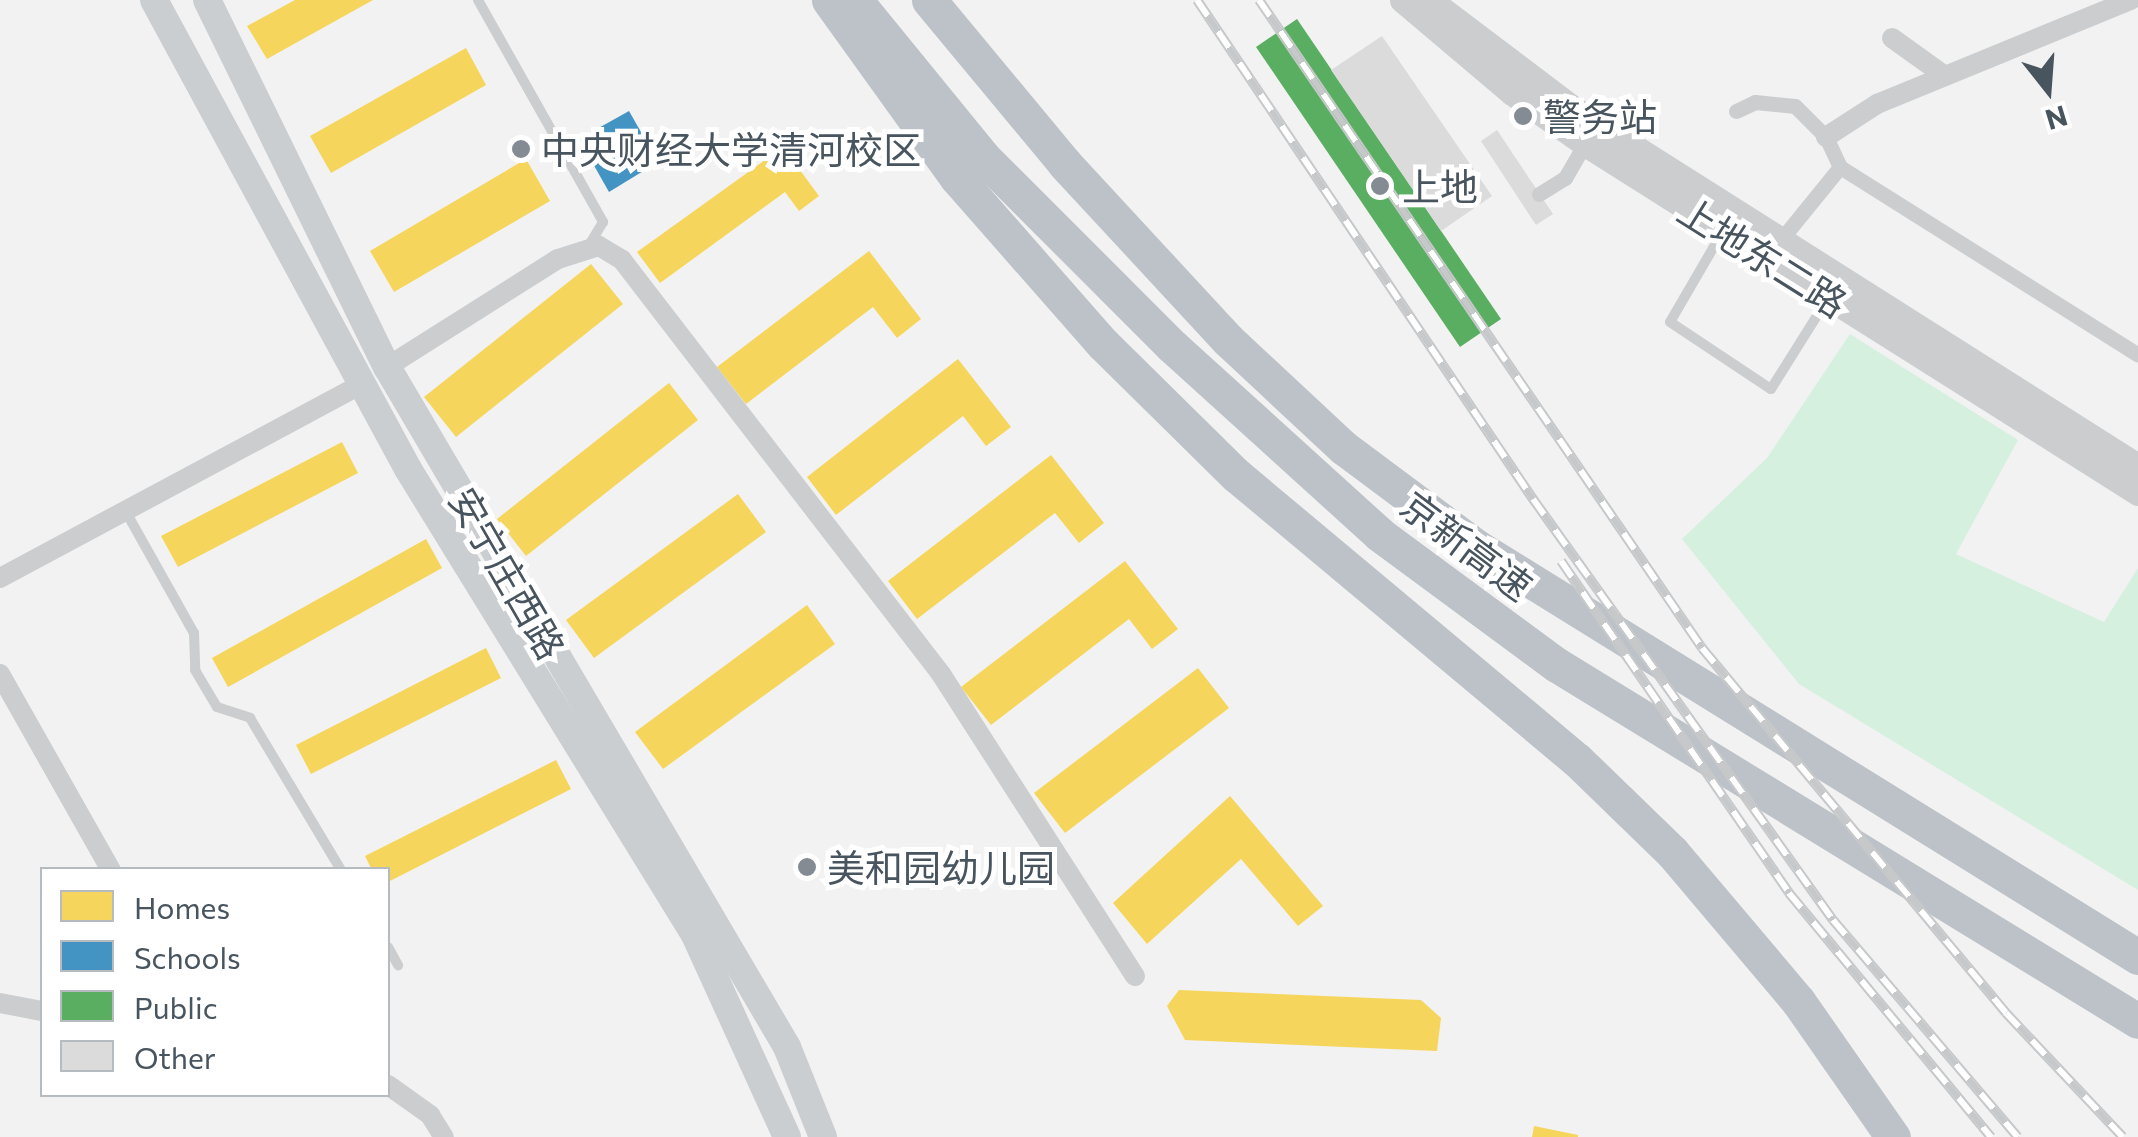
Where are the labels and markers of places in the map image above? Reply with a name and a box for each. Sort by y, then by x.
place label: 警务站 [1543,93,1657,139]
marker: 警务站 [1512,105,1534,127]
place label: 中央财经大学清河校区 [541,126,921,172]
marker: 中央财经大学清河校区 [510,138,532,160]
place label: 上地 [1402,163,1478,209]
marker: 上地 [1367,173,1393,199]
place label: 美和园幼儿园 [827,844,1055,890]
marker: 美和园幼儿园 [796,856,818,878]

